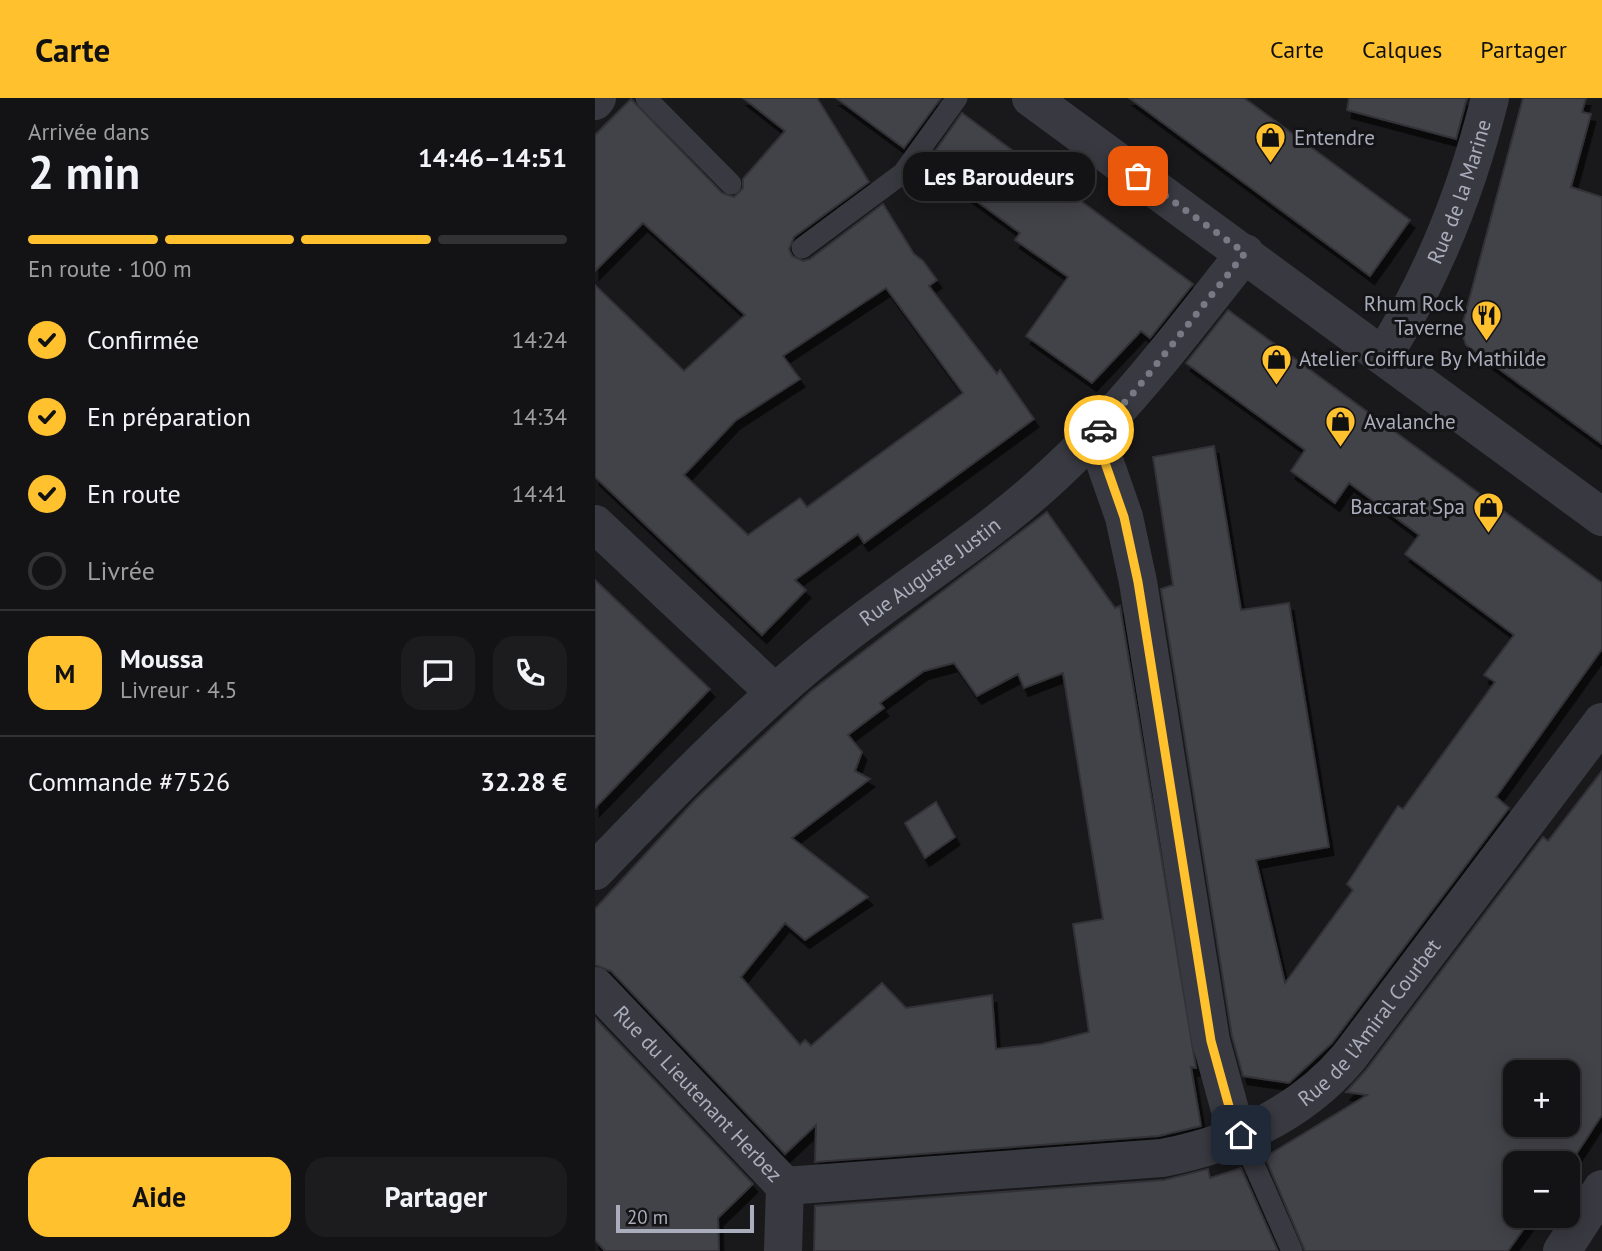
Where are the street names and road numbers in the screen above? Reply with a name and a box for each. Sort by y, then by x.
street label: Rue de la Marine [1421,116,1497,268]
street label: Rue Auguste Justin [854,511,1006,632]
street label: Rue de l'Amiral Courbet [1292,933,1446,1112]
street label: Rue du Lieutenant Herbez [608,1000,788,1188]

